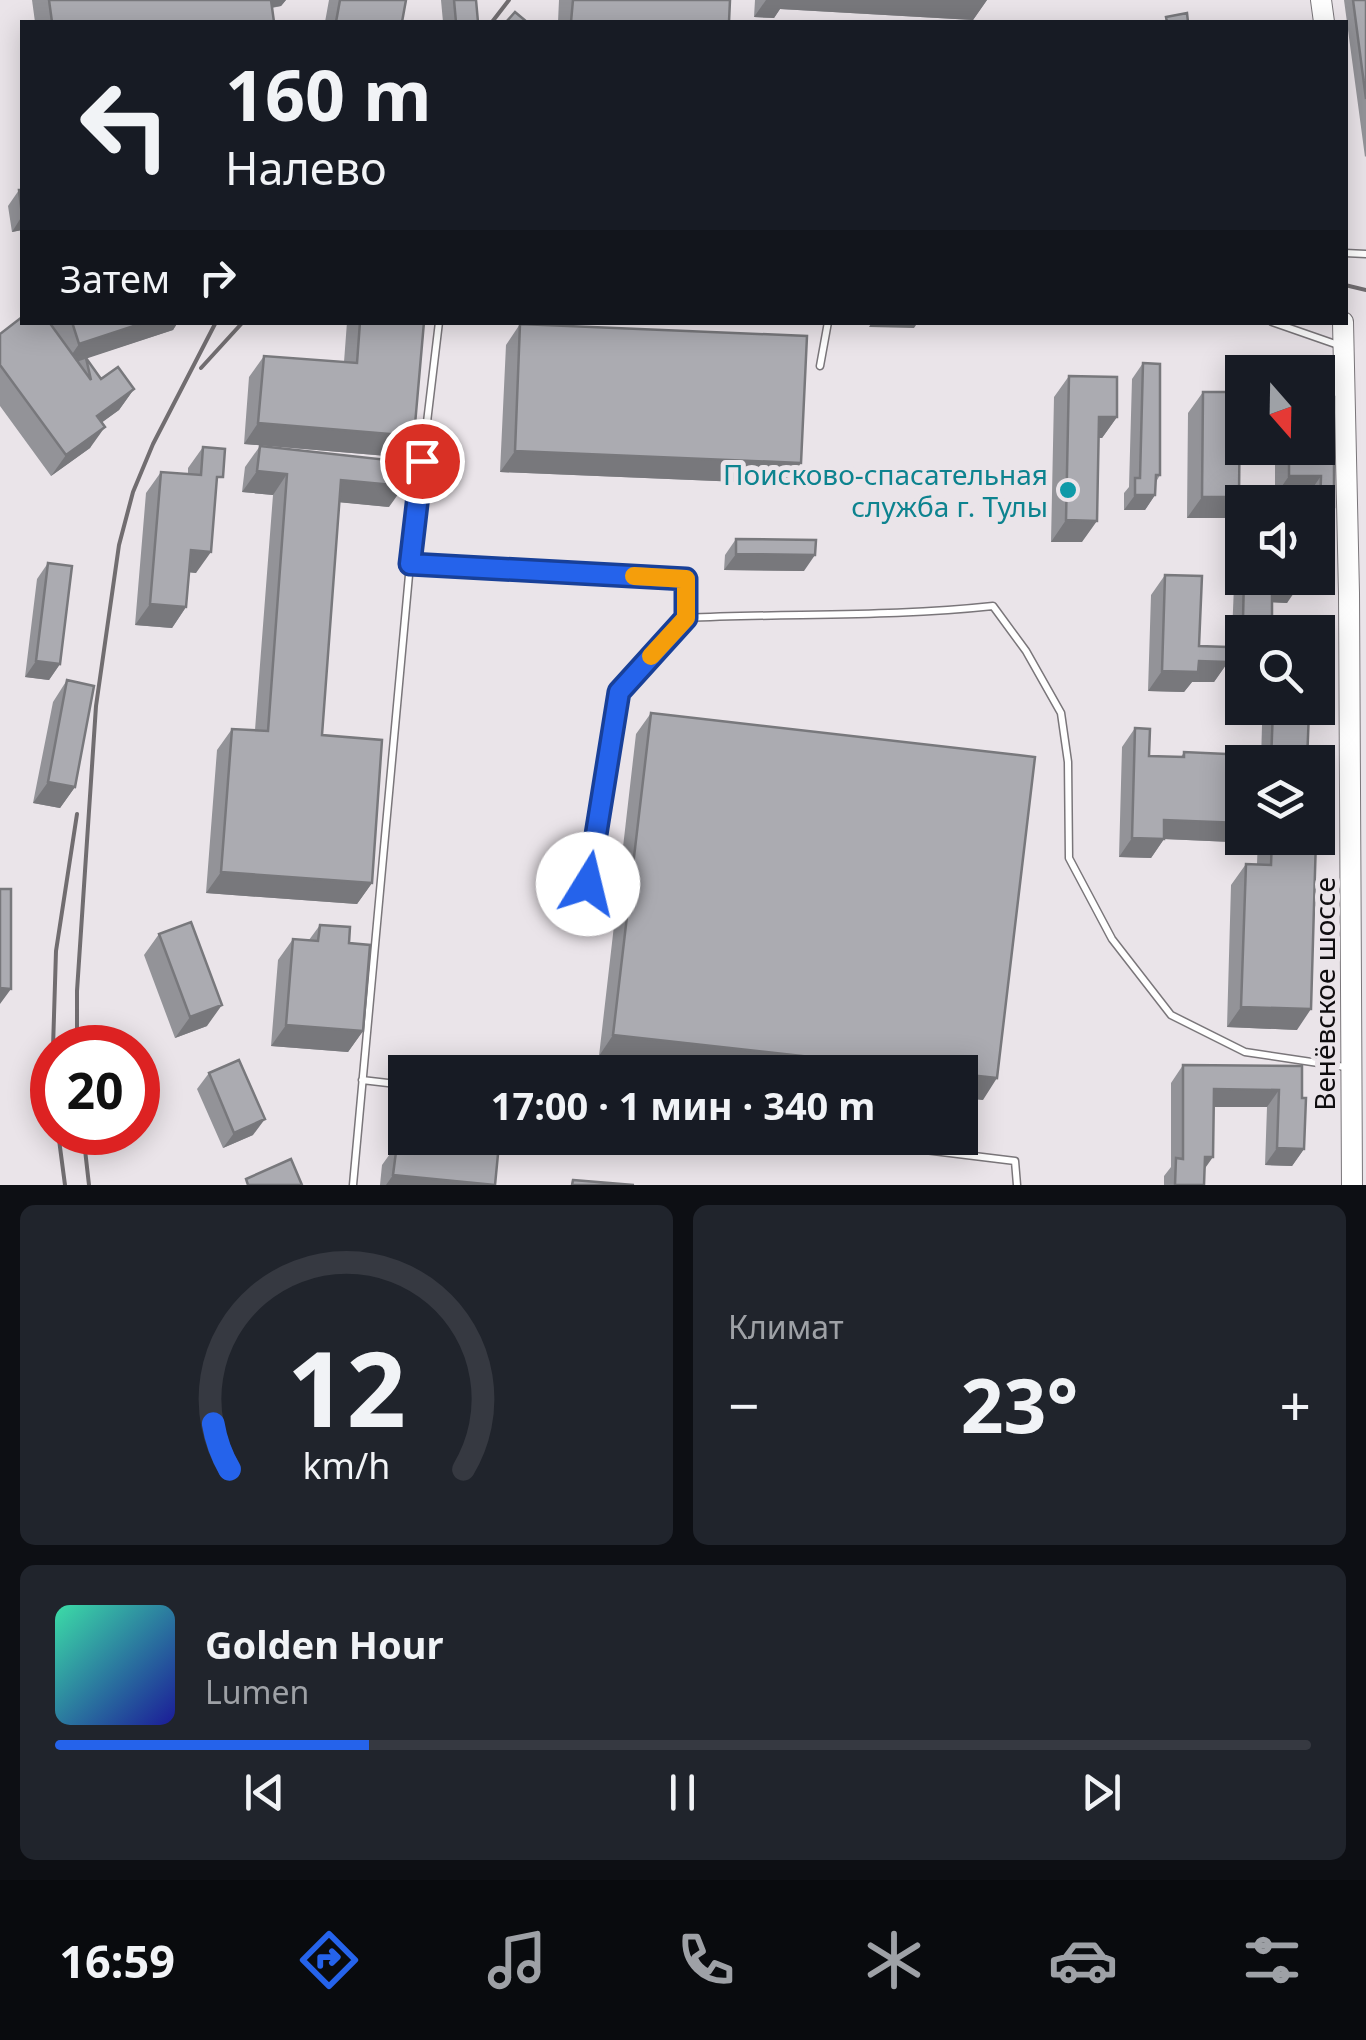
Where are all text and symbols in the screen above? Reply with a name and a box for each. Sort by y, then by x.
text: 160 m [225,46,432,142]
icon: left [60,60,190,190]
text: Налево [225,137,387,198]
icon: right [190,250,245,305]
text: Затем [60,252,170,304]
north arrow [1225,355,1335,465]
map controls [1225,355,1335,855]
pin [380,419,465,504]
icon: arrive [395,434,450,489]
place label: Поисково-спасательная служба г. Тулы [723,455,1048,525]
marker: Поисково-спасательная служба г. Тулы [1057,479,1079,501]
button: sound [1225,485,1335,595]
button: search [1225,615,1335,725]
button: layers [1225,745,1335,855]
position arrow [536,832,640,936]
street label: Венёвское шоссе [1305,877,1343,1111]
speed limit sign: 20 [30,1025,160,1155]
text: 17:00 · 1 мин · 340 m [491,1079,875,1131]
text: Климат [728,1305,844,1348]
text: 12 [287,1316,406,1457]
text: 23° [961,1353,1078,1455]
text: − [728,1367,759,1442]
text: + [1280,1367,1311,1442]
text: km/h [303,1441,390,1489]
text: Golden Hour [205,1618,443,1670]
text: Lumen [205,1670,309,1713]
icon: previous [237,1765,292,1820]
icon: pause [655,1765,710,1820]
icon: next [1074,1765,1129,1820]
icon: directions [294,1925,364,1995]
icon: music [482,1925,552,1995]
icon: phone [671,1925,741,1995]
icon: climate [859,1925,929,1995]
icon: car [1048,1925,1118,1995]
icon: filters [1237,1925,1307,1995]
text: 16:59 [59,1930,175,1991]

